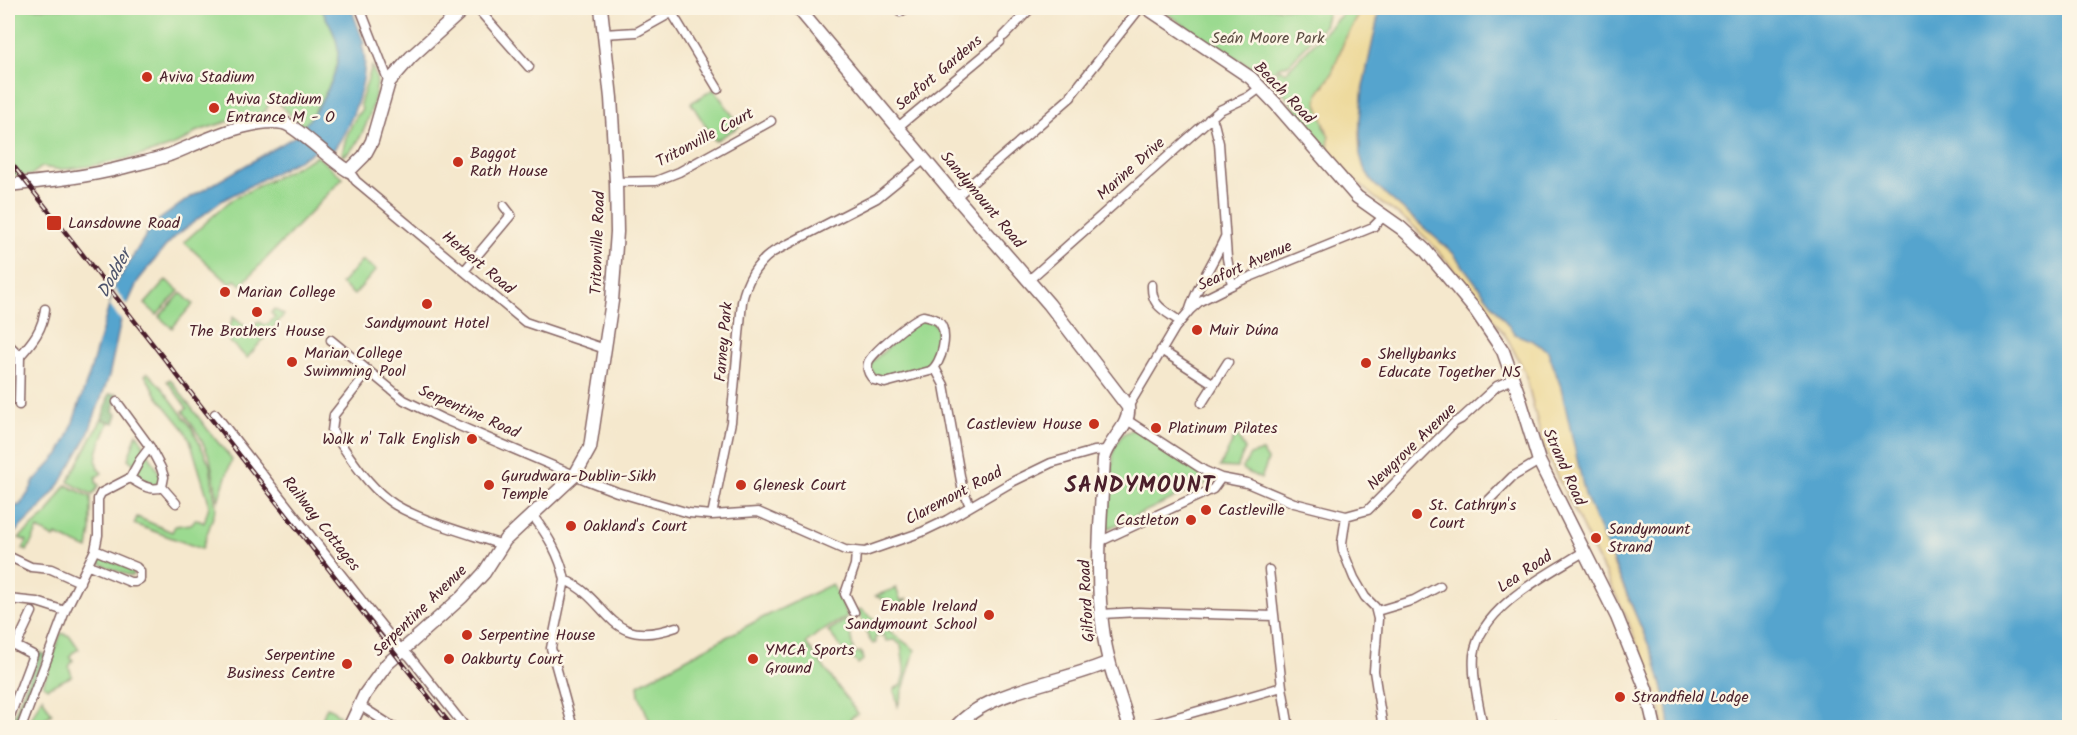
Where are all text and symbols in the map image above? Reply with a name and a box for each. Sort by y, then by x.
park label: Seán Moore Park [1211,26,1325,51]
street label: Seafort Gardens [890,29,988,117]
street label: Beach Road [1248,56,1321,131]
place label: Aviva Stadium [159,65,255,90]
marker: Aviva Stadium [140,70,154,84]
place label: Aviva Stadium Entrance M - O [226,87,335,130]
marker: Aviva Stadium Entrance M - O [207,101,221,115]
street label: Tritonville Court [652,101,759,174]
street label: Marine Drive [1091,131,1171,207]
place label: Baggot Rath House [470,141,548,184]
street label: Sandymount Road [934,146,1031,255]
marker: Baggot Rath House [451,155,465,169]
street label: Tritonville Road [584,190,612,295]
place label: Lansdowne Road [68,211,181,236]
marker: Lansdowne Road [45,214,63,232]
street label: Herbert Road [436,225,521,302]
street label: Seafort Avenue [1194,234,1296,298]
water label: Dodder [90,241,142,304]
place label: Marian College [237,280,335,305]
marker: Marian College [218,285,232,299]
marker: Sandymount Hotel [420,297,434,311]
street label: Farney Park [708,301,740,383]
marker: The Brothers' House [250,305,264,319]
place label: Sandymount Hotel [365,311,489,336]
place label: Muir Dúna [1209,318,1279,343]
place label: The Brothers' House [189,319,325,344]
marker: Muir Dúna [1190,323,1204,337]
place label: Marian College Swimming Pool [304,341,406,384]
place label: Shellybanks Educate Together NS [1378,342,1522,385]
marker: Marian College Swimming Pool [285,355,299,369]
marker: Shellybanks Educate Together NS [1359,356,1373,370]
street label: Serpentine Road [414,378,525,446]
street label: Newgrove Avenue [1361,398,1463,496]
place label: Castleview House [966,412,1082,437]
place label: Platinum Pilates [1168,416,1278,441]
marker: Castleview House [1087,417,1101,431]
marker: Platinum Pilates [1149,421,1163,435]
street label: Strand Road [1536,424,1593,511]
place label: Walk n' Talk English [322,427,460,452]
marker: Walk n' Talk English [465,432,479,446]
street label: Claremont Road [901,459,1008,532]
place label: Gurudwara-Dublin-Sikh Temple [501,464,656,507]
district label: SANDYMOUNT [1064,469,1216,504]
street label: Railway Cottages [276,471,366,577]
place label: Glenesk Court [753,473,847,498]
marker: Gurudwara-Dublin-Sikh Temple [482,478,496,492]
marker: Glenesk Court [734,478,748,492]
place label: St. Cathryn's Court [1429,493,1516,536]
place label: Castleville [1218,498,1285,523]
marker: Castleville [1199,503,1213,517]
marker: St. Cathryn's Court [1410,507,1424,521]
place label: Castleton [1116,508,1179,533]
marker: Castleton [1184,513,1198,527]
place label: Oakland's Court [583,514,688,539]
place label: Sandymount Strand [1608,517,1691,560]
marker: Oakland's Court [564,519,578,533]
marker: Sandymount Strand [1589,531,1603,545]
street label: Lea Road [1492,544,1559,600]
street label: Gilford Road [1072,558,1102,643]
street label: Serpentine Avenue [367,559,473,663]
place label: Enable Ireland Sandymount School [846,594,978,637]
marker: Enable Ireland Sandymount School [982,608,996,622]
place label: Serpentine House [479,623,595,648]
marker: Serpentine House [460,628,474,642]
place label: YMCA Sports Ground [765,638,854,681]
place label: Serpentine Business Centre [227,643,335,686]
place label: Oakburty Court [461,647,564,672]
marker: Oakburty Court [442,652,456,666]
marker: YMCA Sports Ground [746,652,760,666]
marker: Serpentine Business Centre [340,657,354,671]
place label: Strandfield Lodge [1632,685,1749,710]
marker: Strandfield Lodge [1613,690,1627,704]

